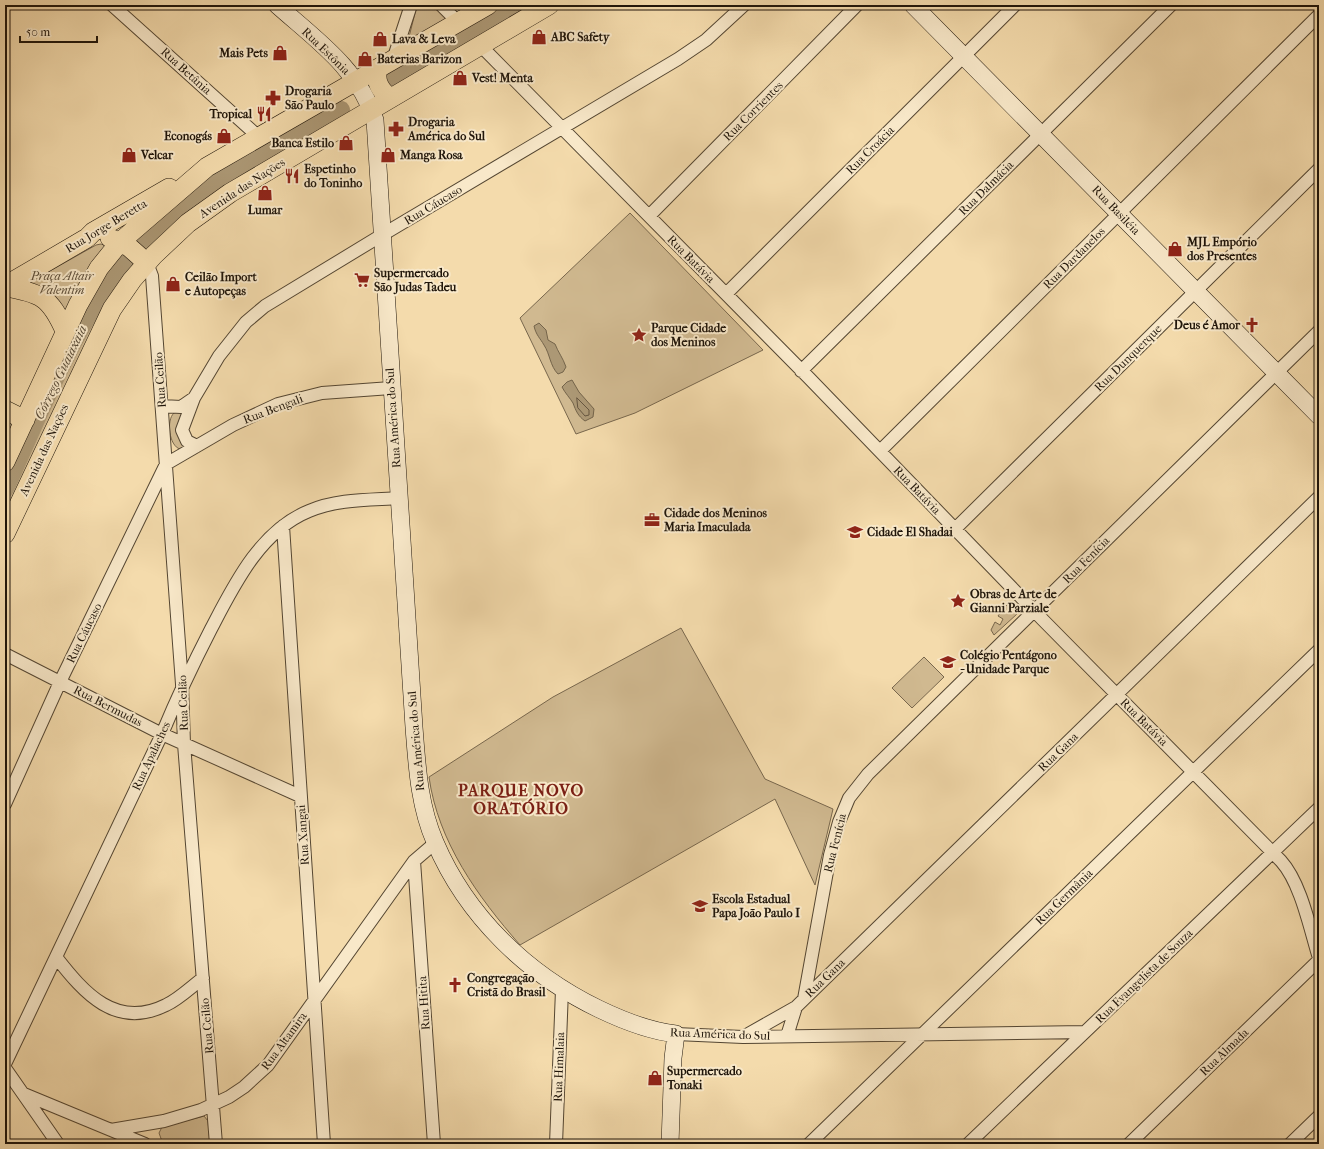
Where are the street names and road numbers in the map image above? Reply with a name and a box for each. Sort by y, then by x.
street label: Rua Estônia [299,25,353,78]
street label: Rua Betânia [158,45,214,98]
street label: Rua Corrientes [720,78,786,144]
street label: Rua Croácia [843,123,897,177]
street label: Avenida das Nações [196,155,289,222]
street label: Rua Dalmácia [956,158,1016,218]
street label: Rua Cáucaso [401,182,465,228]
street label: Rua Basiléia [1089,182,1143,238]
street label: Rua Jorge Beretta [63,196,150,256]
street label: Rua Dardanelos [1040,224,1108,292]
street label: Rua Batávia [664,232,718,286]
street label: Rua Dunquerque [1092,321,1165,394]
street label: Rua Ceilão [151,352,169,408]
street label: Rua América do Sul [382,367,403,469]
street label: Rua Bengali [241,391,305,427]
street label: Avenida das Nações [16,401,73,499]
street label: Rua Batávia [891,463,944,517]
street label: Rua Fenícia [1060,533,1113,586]
street label: Rua Cáucaso [63,601,105,665]
street label: Rua Ceilão [175,675,191,731]
street label: Rua Bermudas [71,683,145,730]
street label: Rua América do Sul [405,690,427,792]
street label: Rua Batávia [1117,695,1171,749]
street label: Rua Apalaches [129,719,173,793]
street label: Rua Gana [1035,729,1081,774]
street label: Rua Xangai [294,804,312,866]
street label: Rua Fenícia [821,811,849,874]
street label: Rua Germânia [1032,866,1096,928]
street label: Rua Evangelista de Souza [1092,926,1196,1026]
street label: Rua Gana [802,955,848,1000]
street label: Rua Hitita [415,975,433,1030]
street label: Rua Ceilão [198,998,216,1054]
street label: Rua Altamira [258,1009,310,1073]
street label: Rua América do Sul [670,1025,771,1043]
street label: Rua Almada [1197,1025,1252,1079]
street label: Rua Himalaia [551,1031,567,1102]

